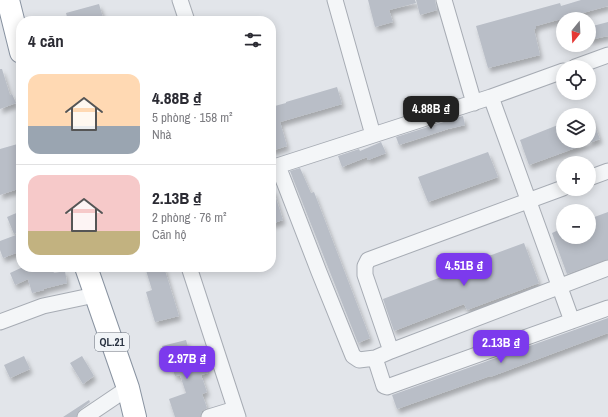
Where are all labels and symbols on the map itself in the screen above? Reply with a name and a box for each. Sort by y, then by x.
north arrow [556,12,596,52]
pin: 4.88B ₫ [394,96,468,130]
pin: 4.51B ₫ [427,253,501,287]
pin: 2.13B ₫ [464,330,538,364]
road number: QL.21 [95,333,129,351]
pin: 2.97B ₫ [150,346,224,380]

